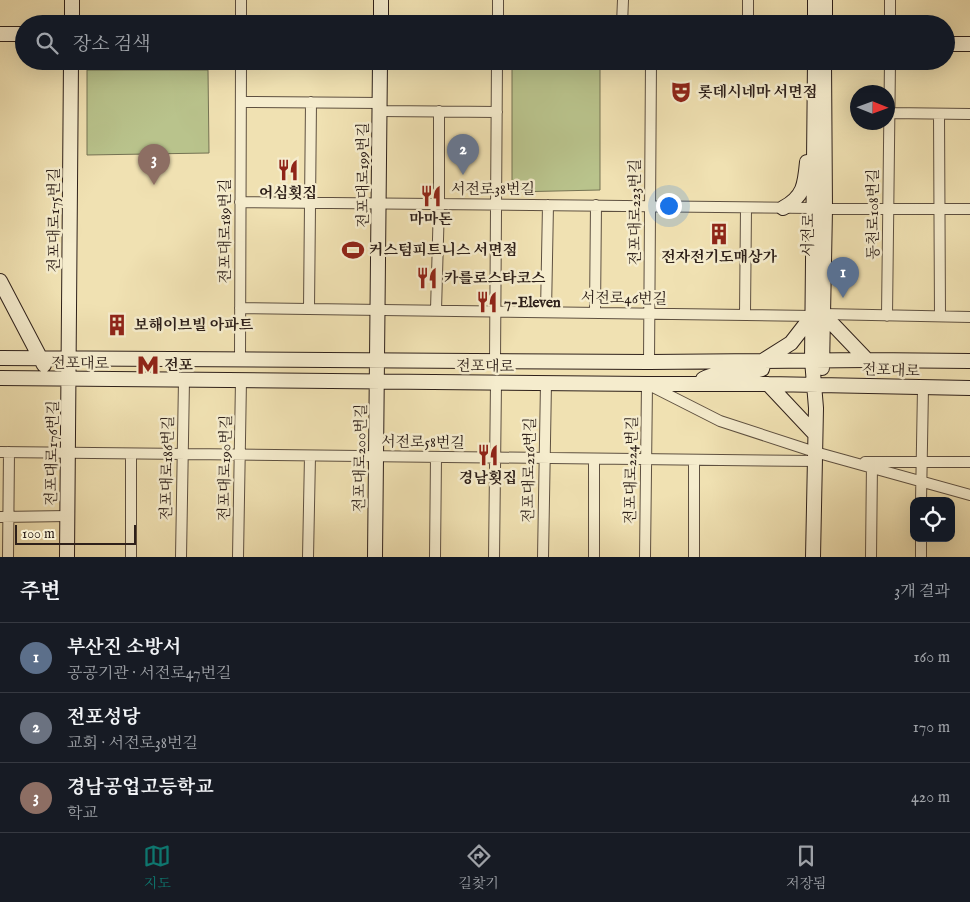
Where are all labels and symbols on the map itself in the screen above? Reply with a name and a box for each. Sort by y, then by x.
theatre icon: 롯데시네마 서면점 [668,79,694,105]
place label: 롯데시네마 서면점 [698,83,817,102]
north arrow [850,85,895,130]
street label: 전포대로199번길 [354,122,373,228]
pin: 2 [447,134,479,175]
pin: 3 [138,144,170,185]
restaurant icon: 어심횟집 [275,157,301,183]
street label: 전포대로223번길 [626,159,645,265]
street label: 전포대로175번길 [45,168,64,272]
street label: 동천로108번길 [864,168,883,260]
street label: 전포대로189번길 [216,179,235,283]
street label: 서전로38번길 [451,180,535,199]
restaurant icon: 마마돈 [418,183,444,209]
place label: 어심횟집 [259,184,317,203]
your location [656,193,682,219]
place label: 마마돈 [409,210,453,229]
street label: 서전로 [799,213,818,257]
building icon: 전자전기도매상가 [706,221,732,247]
sports icon: 커스텀피트니스 서면점 [340,237,366,263]
place label: 커스텀피트니스 서면점 [369,241,517,260]
place label: 전자전기도매상가 [661,248,777,267]
pin: 1 [827,257,859,298]
restaurant icon: 카를로스타코스 [414,265,440,291]
place label: 카를로스타코스 [444,269,546,288]
street label: 서전로46번길 [581,288,667,309]
restaurant icon: 7-Eleven [474,289,500,315]
place label: 7-Eleven [504,293,561,312]
building icon: 보해이브빌 아파트 [104,312,130,338]
place label: 보해이브빌 아파트 [134,316,254,335]
metro station icon: 전포 [135,352,161,378]
street label: 전포대로 [51,353,110,374]
place label: 전포 [164,356,193,375]
street label: 전포대로 [456,356,515,377]
street label: 전포대로 [862,360,921,381]
street label: 전포대로176번길 [42,400,63,506]
street label: 전포대로200번길 [350,403,371,513]
street label: 전포대로186번길 [157,415,178,521]
street label: 전포대로190번길 [215,415,236,521]
street label: 전포대로224번길 [621,416,642,524]
street label: 전포대로216번길 [519,417,540,523]
street label: 서전로58번길 [381,432,465,453]
restaurant icon: 경남횟집 [475,442,501,468]
place label: 경남횟집 [459,469,517,488]
scale bar [15,522,136,545]

